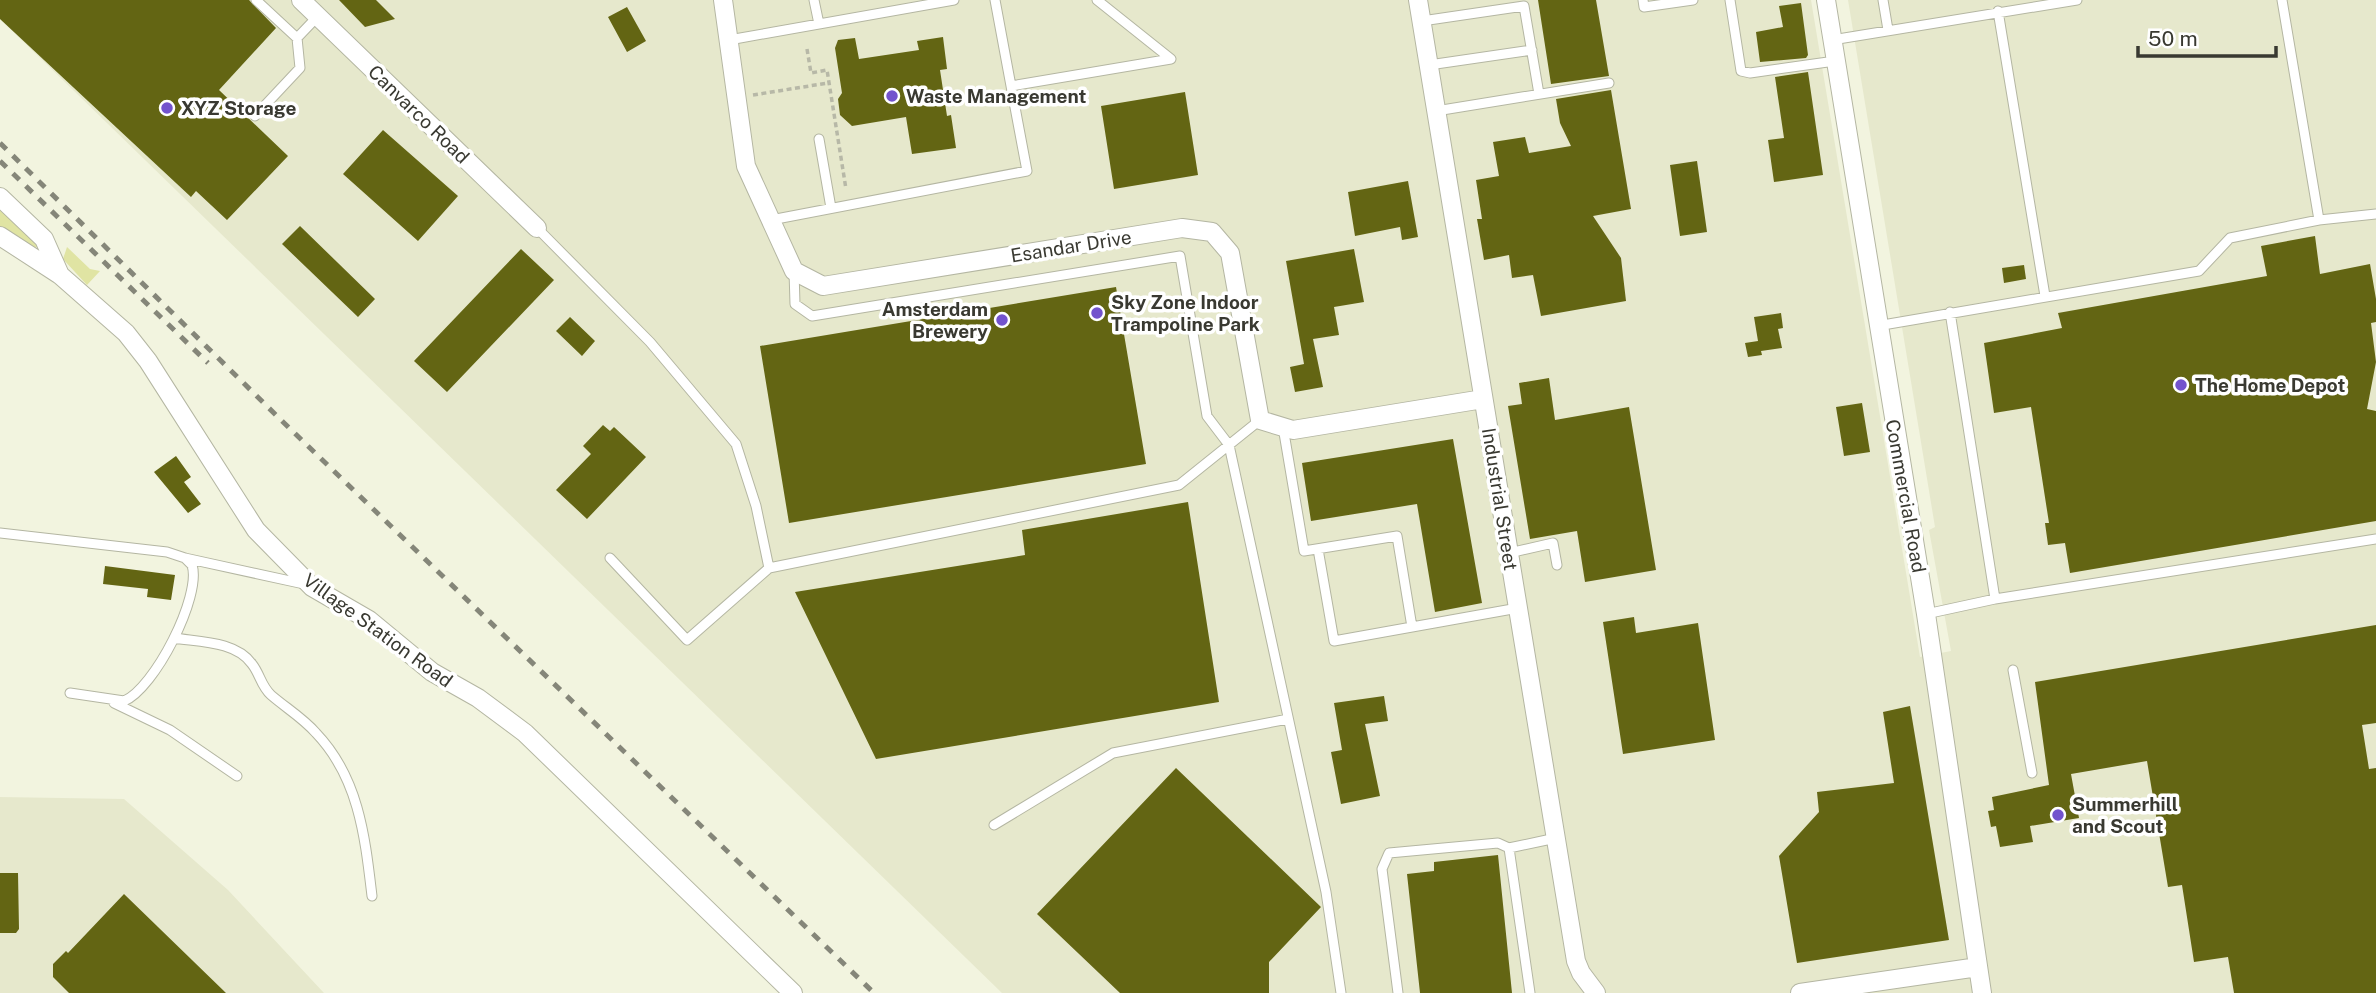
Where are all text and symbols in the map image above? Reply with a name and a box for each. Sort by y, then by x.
scale bar [2138,14,2276,58]
text: 50 m [2148,26,2198,51]
street label: Canvarco Road [364,60,474,168]
place label: Waste Management [906,85,1086,107]
marker: Waste Management [884,88,900,104]
place label: XYZ Storage [181,97,296,119]
marker: XYZ Storage [159,100,175,116]
street label: Esandar Drive [1009,226,1133,266]
place label: Sky Zone Indoor Trampoline Park [1111,291,1260,335]
place label: Amsterdam Brewery [882,298,988,342]
marker: Sky Zone Indoor Trampoline Park [1089,305,1105,321]
marker: Amsterdam Brewery [994,312,1010,328]
place label: The Home Depot [2195,374,2345,396]
marker: The Home Depot [2173,377,2189,393]
street label: Commercial Road [1882,418,1930,574]
street label: Industrial Street [1478,426,1522,572]
street label: Village Station Road [299,568,457,692]
place label: Summerhill and Scout [2072,793,2178,837]
marker: Summerhill and Scout [2050,807,2066,823]

